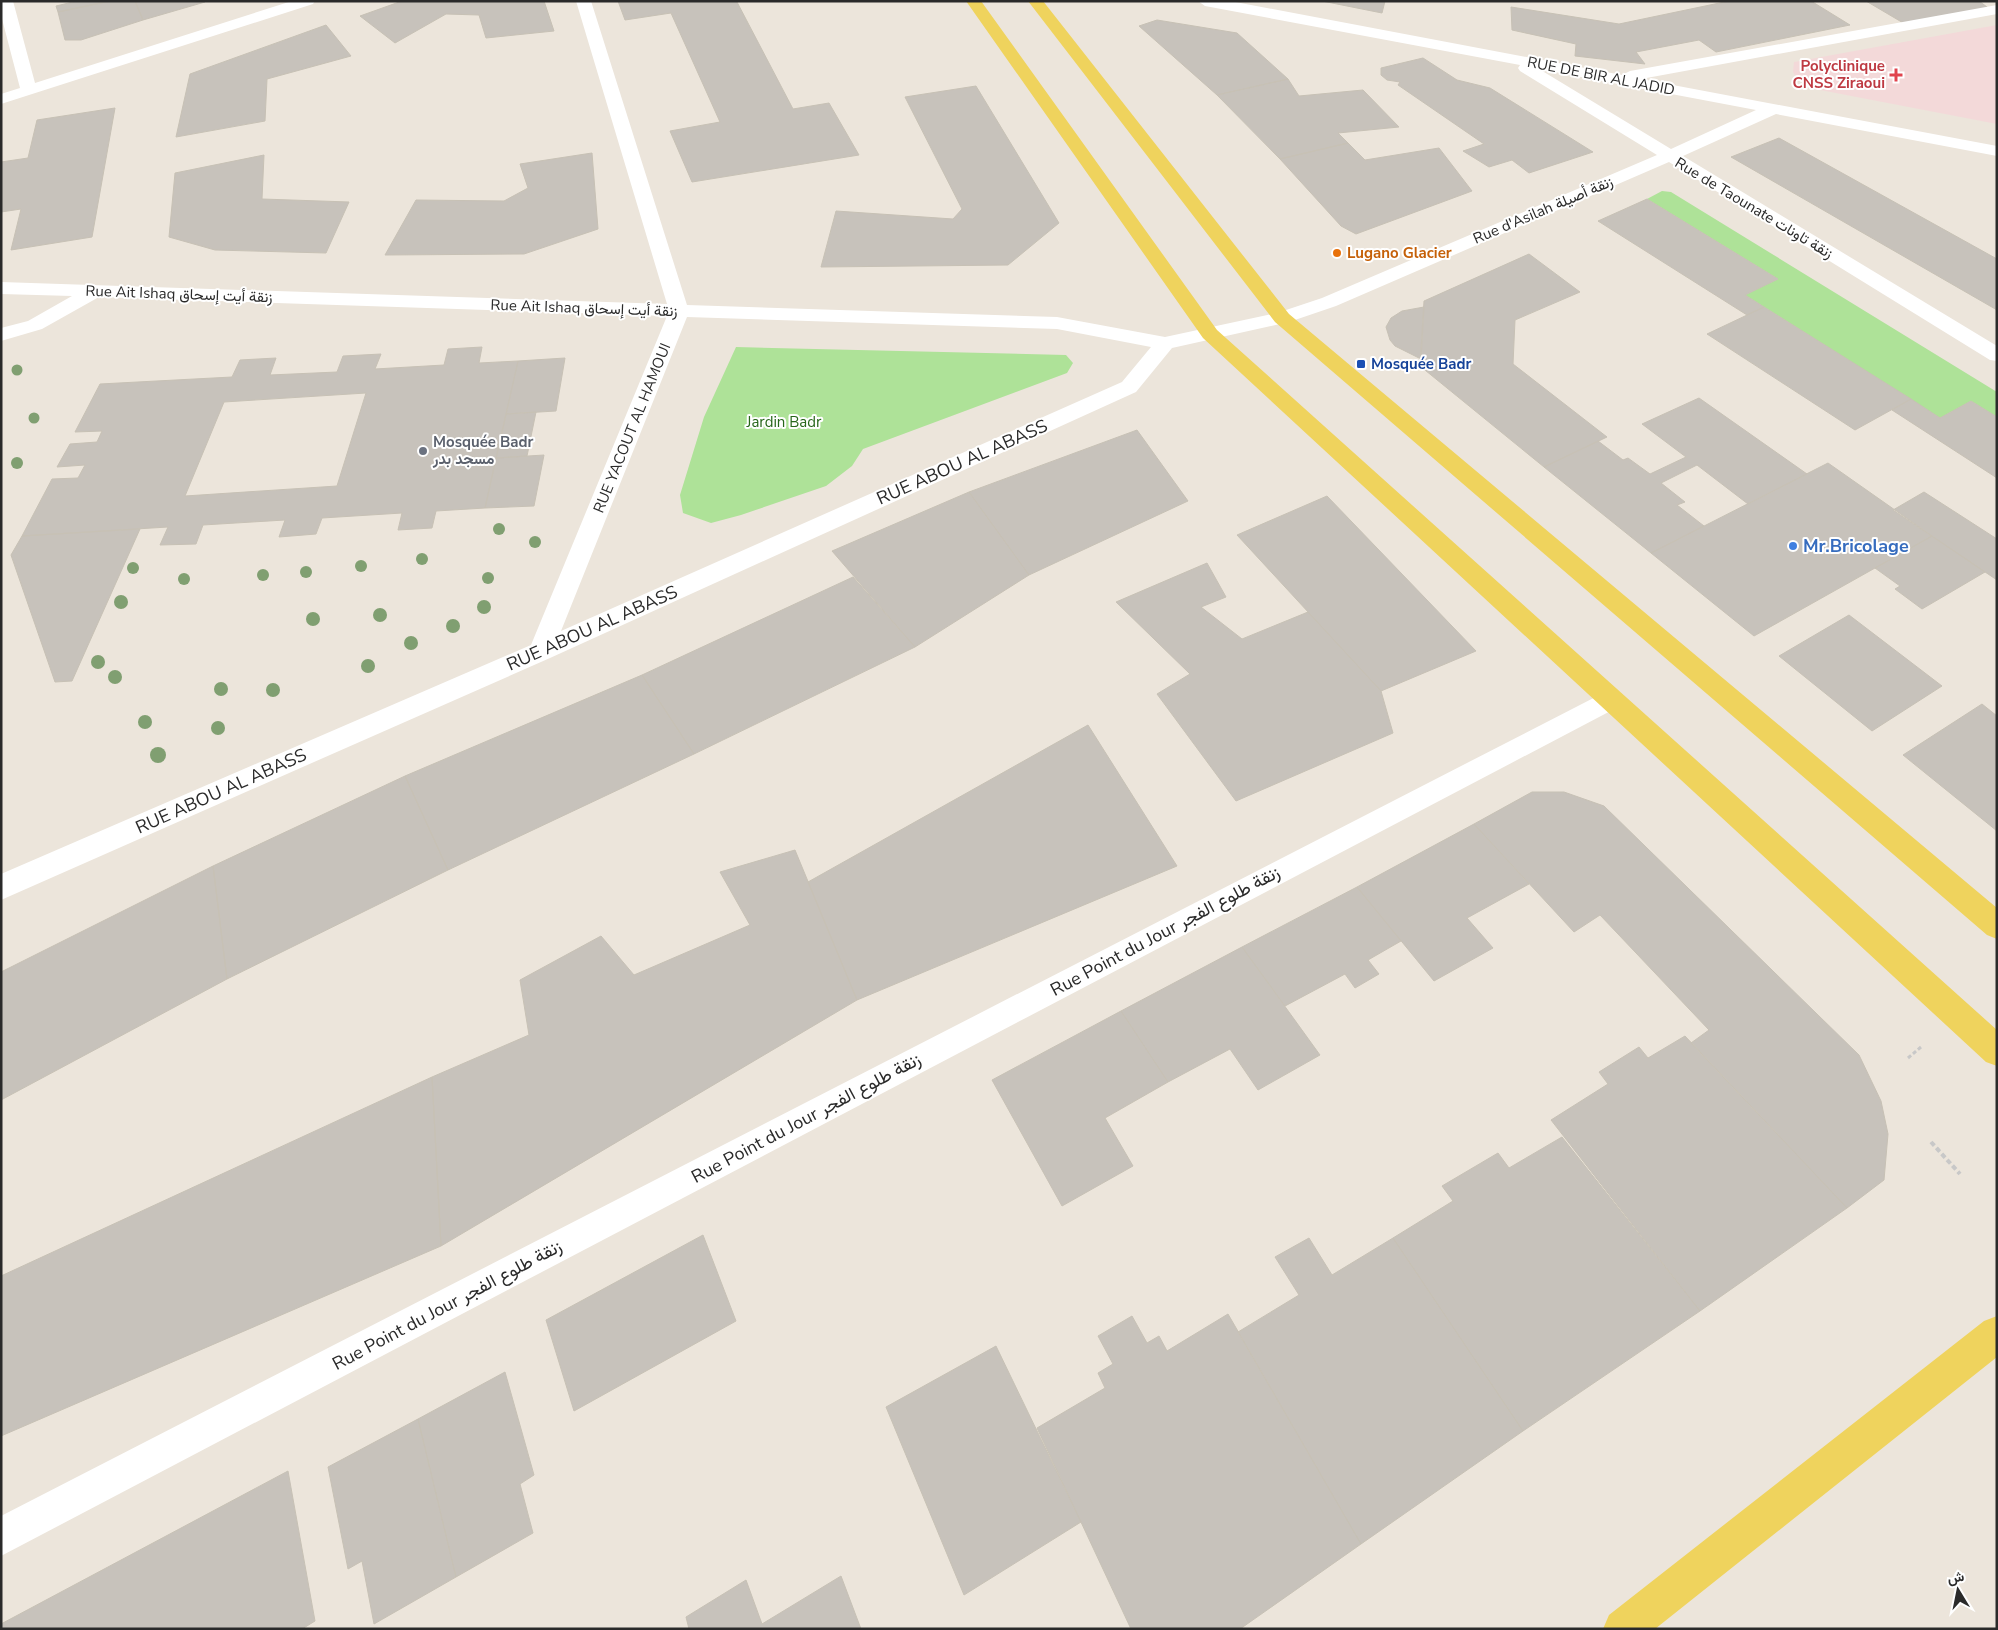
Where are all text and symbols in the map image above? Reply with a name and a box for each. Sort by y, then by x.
street label: RUE DE BIR AL JADID [1525,52,1677,100]
place label: Polyclinique CNSS Ziraoui [1793,56,1885,93]
marker: Polyclinique CNSS Ziraoui [1889,68,1903,82]
street label: Rue de Taounate زنقة تاونات [1671,153,1837,263]
street label: Rue d'Asilah زنقة أصيلة [1470,171,1616,249]
place label: Lugano Glacier [1347,243,1452,263]
marker: Lugano Glacier [1331,247,1343,259]
street label: Rue Ait Ishaq زنقة أيت إسحاق [85,281,273,307]
street label: Rue Ait Ishaq زنقة أيت إسحاق [490,295,678,321]
street label: RUE YACOUT AL HAMOUI [589,340,675,516]
place label: Mosquée Badr [1371,354,1472,374]
marker: Mosquée Badr [1355,358,1367,370]
park label: Jardin Badr [746,412,822,432]
street label: RUE ABOU AL ABASS [873,413,1051,511]
place label: Mosquée Badr مسجد بدر [432,432,534,469]
marker: Mosquée Badr مسجد بدر [417,445,429,457]
place label: Mr.Bricolage [1803,534,1909,558]
marker: Mr.Bricolage [1787,540,1799,552]
street label: RUE ABOU AL ABASS [503,579,681,677]
street label: RUE ABOU AL ABASS [132,742,310,840]
street label: Rue Point du Jour زنقة طلوع الفجر [1046,860,1284,1002]
street label: Rue Point du Jour زنقة طلوع الفجر [687,1047,925,1189]
street label: Rue Point du Jour زنقة طلوع الفجر [328,1234,566,1376]
north arrow [1933,1565,1983,1615]
text: ش [1946,1567,1966,1589]

